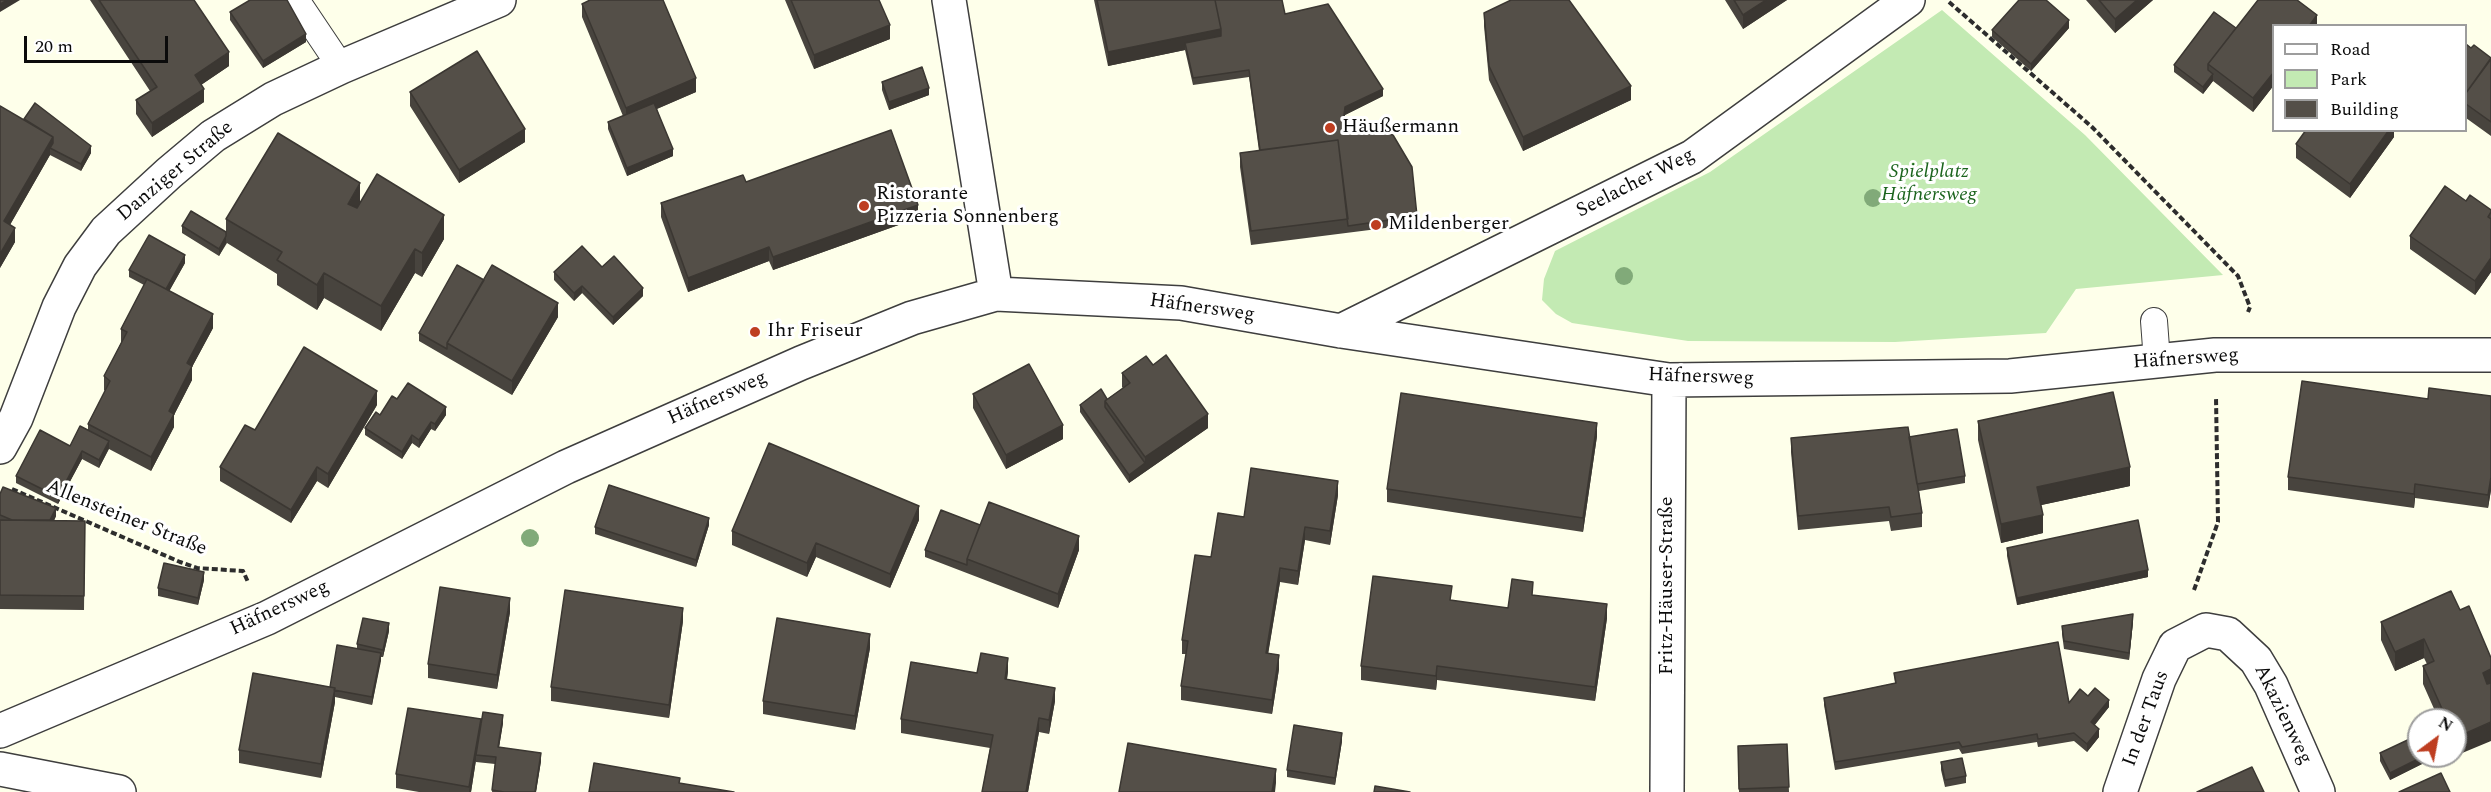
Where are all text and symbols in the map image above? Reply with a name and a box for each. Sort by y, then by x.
scale bar [27,24,171,62]
legend [2272,24,2467,132]
text: 20 m [35,33,73,60]
text: Road [2330,36,2371,63]
text: Park [2330,66,2367,93]
text: Building [2330,96,2399,123]
place label: Häußermann [1342,116,1459,140]
street label: Danziger Straße [113,117,239,227]
marker: Häußermann [1323,121,1337,135]
street label: Seelacher Weg [1573,144,1699,224]
park label: Spielplatz Häfnersweg [1881,161,1977,208]
place label: Ristorante Pizzeria Sonnenberg [876,183,1059,230]
marker: Ristorante Pizzeria Sonnenberg [857,199,871,213]
place label: Mildenberger [1388,213,1509,237]
marker: Mildenberger [1369,218,1383,232]
street label: Häfnersweg [1148,290,1256,328]
place label: Ihr Friseur [767,320,863,344]
marker: Ihr Friseur [748,325,762,339]
street label: Häfnersweg [2132,344,2240,376]
street label: Häfnersweg [1648,364,1754,392]
street label: Häfnersweg [665,366,771,432]
street label: Allensteiner Straße [42,476,210,562]
street label: Fritz-Häuser-Straße [1656,497,1680,675]
street label: Häfnersweg [227,576,333,642]
street label: Akazienweg [2248,661,2316,769]
street label: In der Taus [2119,668,2175,770]
north arrow [2407,708,2467,768]
text: N [2434,711,2457,738]

